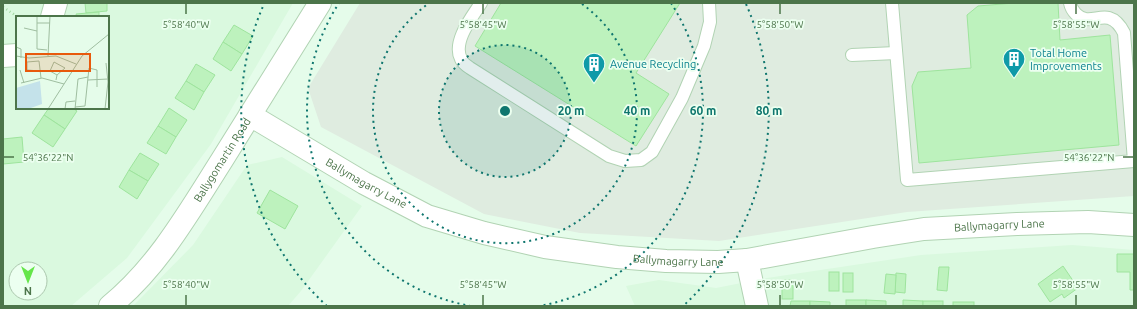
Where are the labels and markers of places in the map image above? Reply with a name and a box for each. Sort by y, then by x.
building icon: Total Home Improvements [1001,46,1027,79]
place label: Total Home Improvements [1030,47,1102,72]
building icon: Avenue Recycling [581,51,607,84]
place label: Avenue Recycling [610,58,696,70]
centre of rings [498,104,512,118]

